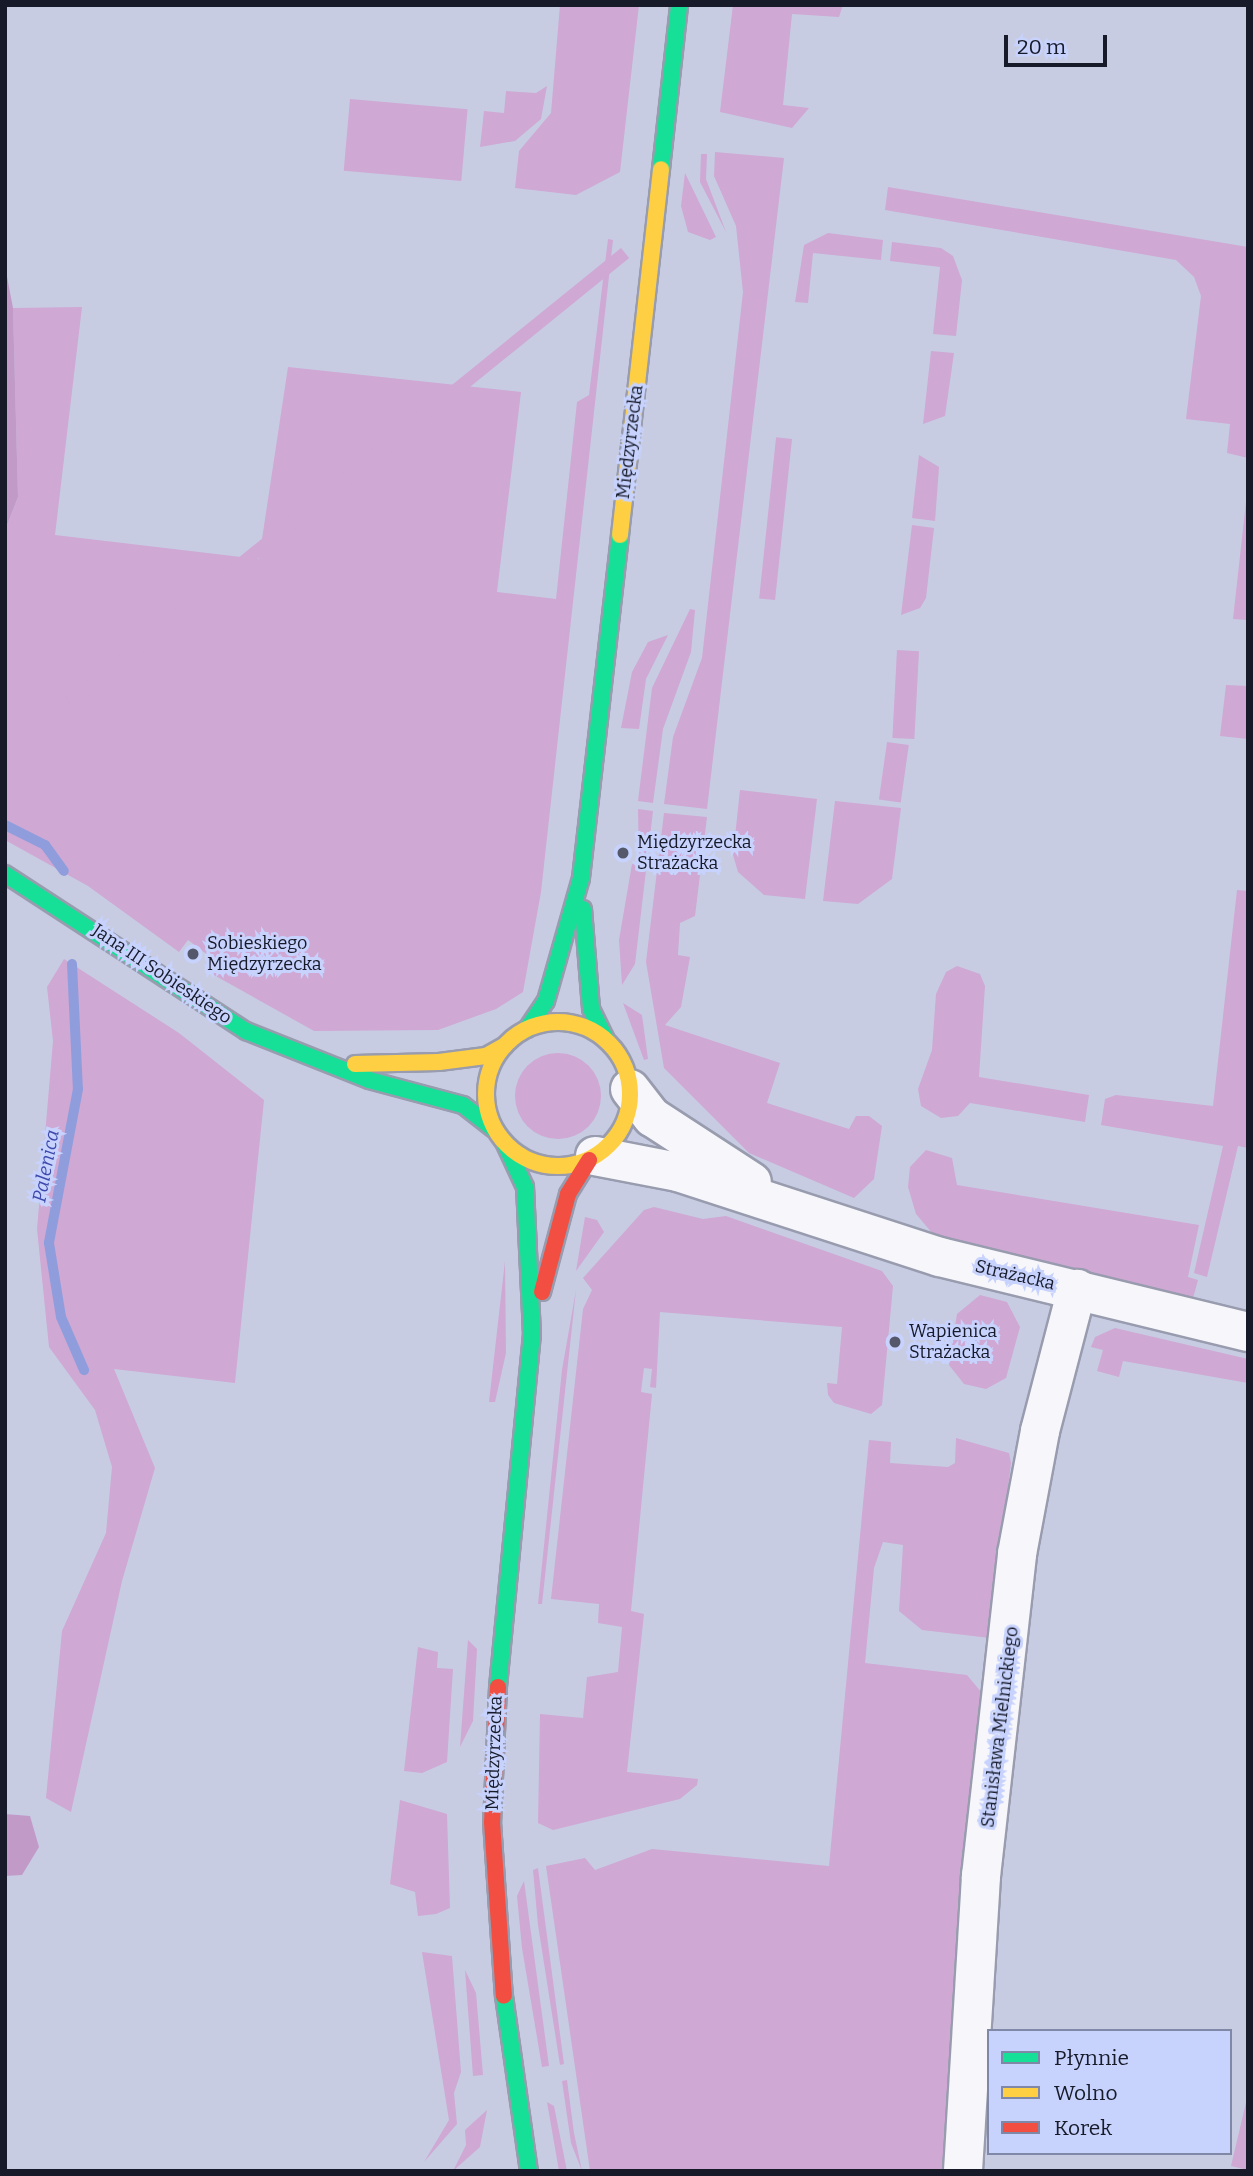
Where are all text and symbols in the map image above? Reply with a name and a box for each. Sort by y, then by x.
scale bar [1008,21,1111,65]
text: 20 m [1017,34,1066,60]
street label: Międzyrzecka [612,384,648,500]
place label: Międzyrzecka Strażacka [637,832,752,874]
marker: Międzyrzecka Strażacka [615,845,631,861]
street label: Jana III Sobieskiego [88,919,236,1029]
place label: Sobieskiego Międzyrzecka [207,933,322,976]
marker: Sobieskiego Międzyrzecka [185,946,201,962]
water label: Palenica [28,1128,64,1204]
street label: Strażacka [973,1255,1057,1295]
place label: Wapienica Strażacka [909,1321,997,1364]
marker: Wapienica Strażacka [887,1334,903,1350]
street label: Stanisława Mielnickiego [977,1625,1023,1829]
street label: Międzyrzecka [481,1695,507,1811]
legend [987,2029,1232,2155]
text: Płynnie [1054,2045,1129,2071]
text: Wolno [1054,2080,1117,2106]
text: Korek [1054,2115,1112,2141]

